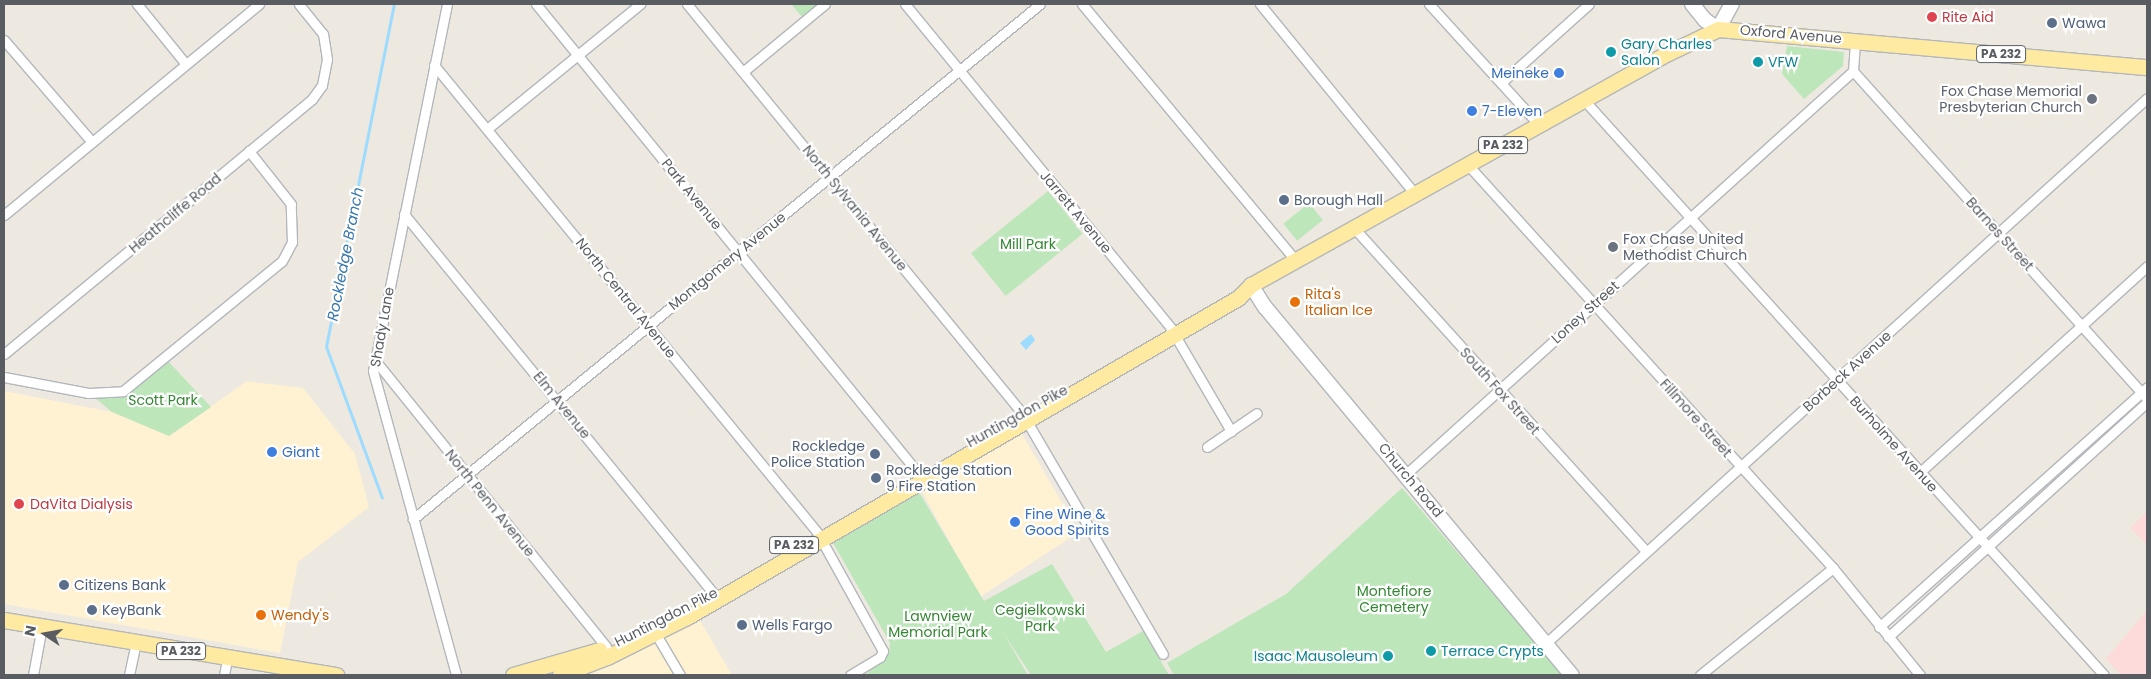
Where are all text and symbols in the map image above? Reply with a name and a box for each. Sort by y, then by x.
place label: Rite Aid [1942,9,1994,25]
marker: Rite Aid [1926,11,1938,23]
place label: Wawa [2062,15,2106,31]
marker: Wawa [2046,17,2058,29]
street label: Oxford Avenue [1739,21,1843,47]
place label: Gary Charles Salon [1621,36,1712,68]
road number: PA 232 [1976,44,2026,64]
marker: Gary Charles Salon [1605,46,1617,58]
place label: VFW [1768,54,1798,70]
marker: VFW [1752,56,1764,68]
place label: Meineke [1491,65,1549,81]
marker: Meineke [1553,67,1565,79]
place label: Fox Chase Memorial Presbyterian Church [1939,83,2082,115]
marker: Fox Chase Memorial Presbyterian Church [2086,93,2098,105]
place label: 7-Eleven [1482,103,1542,119]
marker: 7-Eleven [1466,105,1478,117]
road number: PA 232 [1478,136,1528,154]
street label: North Sylvania Avenue [799,142,911,274]
street label: Park Avenue [658,155,726,233]
street label: Jarrett Avenue [1037,167,1115,257]
street label: Heathcliffe Road [125,170,225,256]
water label: Rockledge Branch [323,186,367,322]
place label: Borough Hall [1294,192,1383,208]
marker: Borough Hall [1278,194,1290,206]
street label: Barnes Street [1963,194,2037,274]
street label: Montgomery Avenue [665,209,789,313]
place label: Fox Chase United Methodist Church [1623,231,1747,264]
street label: North Central Avenue [572,235,680,361]
park label: Mill Park [1000,236,1056,252]
marker: Fox Chase United Methodist Church [1607,241,1619,253]
street label: Loney Street [1548,277,1622,347]
street label: Shady Lane [367,286,397,368]
place label: Rita's Italian Ice [1305,286,1373,318]
marker: Rita's Italian Ice [1289,296,1301,308]
street label: Borbeck Avenue [1799,327,1895,415]
street label: South Fox Street [1456,344,1544,438]
street label: Elm Avenue [530,368,594,442]
street label: Fillmore Street [1657,375,1735,461]
street label: Huntingdon Pike [963,381,1071,451]
park label: Scott Park [128,392,198,408]
street label: Burholme Avenue [1846,392,1942,496]
place label: Rockledge Police Station [771,438,865,471]
street label: Church Road [1375,440,1447,520]
place label: Giant [282,444,320,460]
marker: Giant [266,446,278,458]
street label: North Penn Avenue [442,446,538,560]
marker: Rockledge Police Station [869,448,881,460]
place label: Rockledge Station 9 Fire Station [886,462,1012,494]
marker: Rockledge Station 9 Fire Station [870,472,882,484]
place label: DaVita Dialysis [30,496,133,512]
marker: DaVita Dialysis [12,497,26,511]
place label: Fine Wine & Good Spirits [1025,506,1109,538]
marker: Fine Wine & Good Spirits [1009,516,1021,528]
road number: PA 232 [769,536,819,554]
place label: Citizens Bank [74,577,166,593]
marker: Citizens Bank [58,579,70,591]
park label: Montefiore Cemetery [1357,583,1431,616]
street label: Huntingdon Pike [612,584,720,650]
place label: KeyBank [102,602,161,618]
park label: Cegielkowski Park [995,602,1085,634]
marker: KeyBank [86,604,98,616]
place label: Wendy's [271,607,329,623]
park label: Lawnview Memorial Park [888,608,988,640]
north arrow [20,609,70,659]
marker: Wendy's [255,609,267,621]
place label: Wells Fargo [752,617,832,633]
marker: Wells Fargo [736,619,748,631]
text: N [19,624,41,638]
road number: PA 232 [156,641,206,660]
place label: Terrace Crypts [1441,643,1544,659]
marker: Terrace Crypts [1425,645,1437,657]
place label: Isaac Mausoleum [1254,648,1378,664]
marker: Isaac Mausoleum [1382,650,1394,662]

